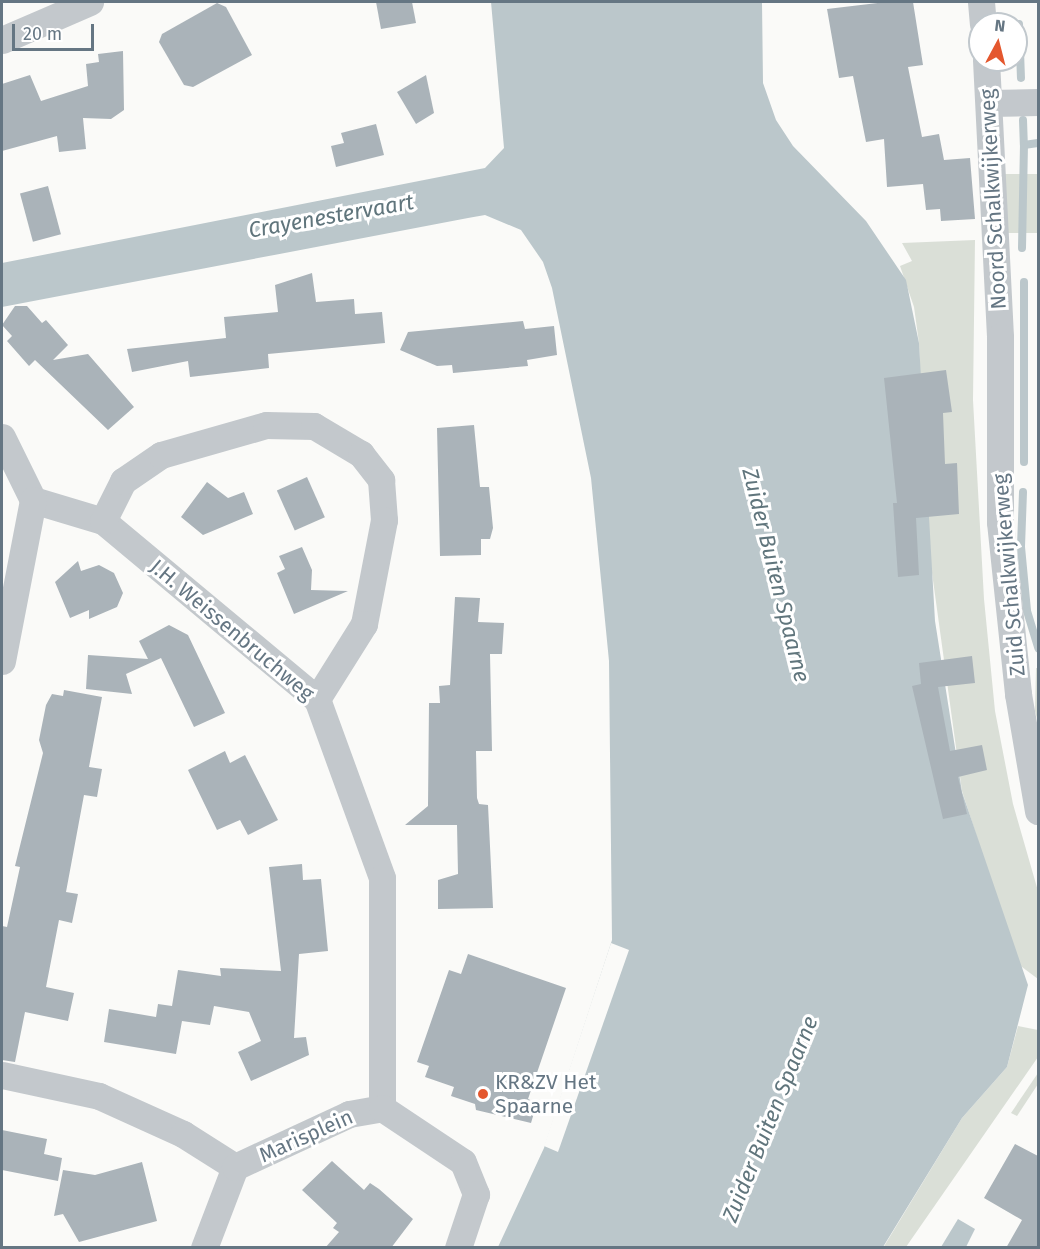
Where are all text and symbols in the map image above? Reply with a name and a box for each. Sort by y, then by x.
scale bar [15,12,98,50]
north arrow [968,12,1028,72]
text: N [994,16,1006,36]
text: 20 m [23,23,62,45]
street label: Noord Schalkwijkerweg [975,88,1011,310]
water label: Crayenestervaart [246,188,416,244]
water label: Zuider Buiten Spaarne [737,465,815,685]
street label: Zuid Schalkwijkerweg [988,473,1030,677]
street label: J.H. Weissenbruchweg [145,554,319,706]
water label: Zuider Buiten Spaarne [717,1012,823,1226]
place label: KR&ZV Het Spaarne [495,1069,596,1119]
marker: KR&ZV Het Spaarne [476,1087,490,1101]
street label: Marisplein [255,1104,357,1168]

